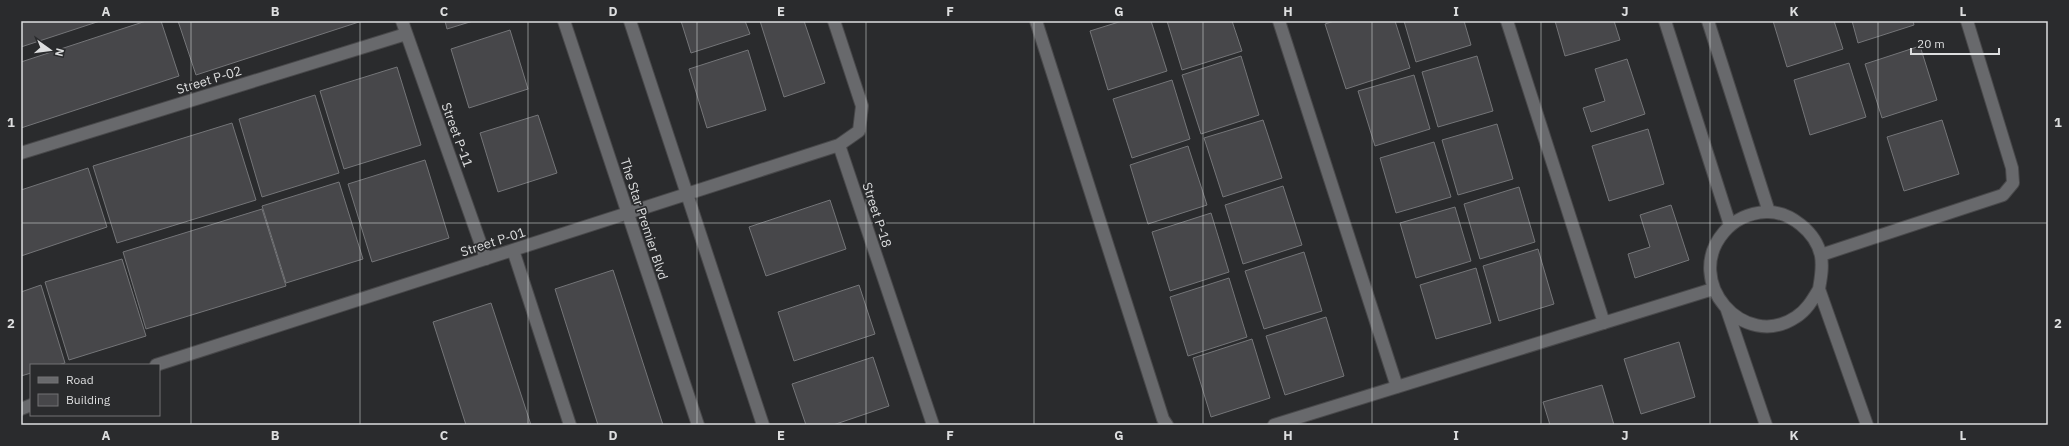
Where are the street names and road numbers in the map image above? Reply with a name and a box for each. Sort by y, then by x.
street label: Street P-02 [174,62,244,98]
street label: Street P-11 [437,100,477,170]
street label: The Star Premier Blvd [616,156,672,282]
street label: Street P-18 [859,180,896,250]
street label: Street P-01 [458,223,528,260]

